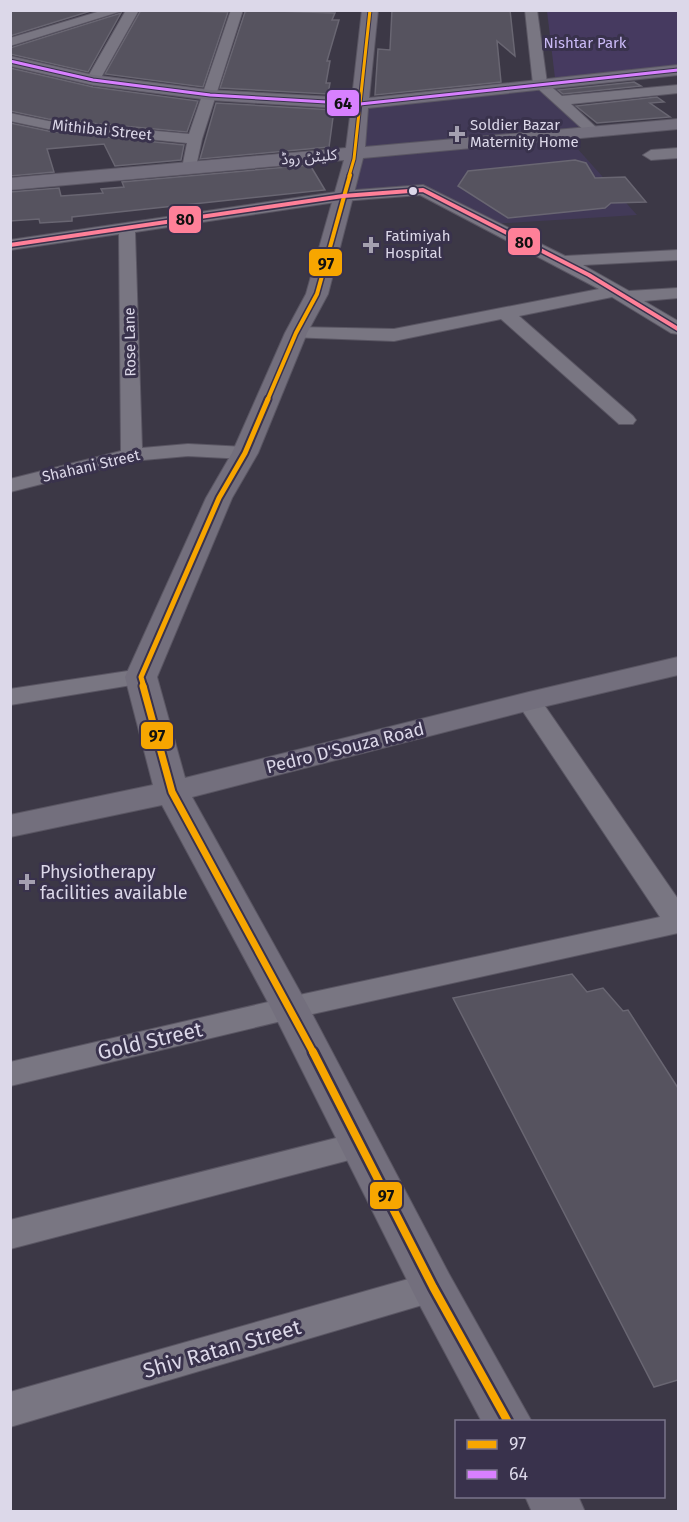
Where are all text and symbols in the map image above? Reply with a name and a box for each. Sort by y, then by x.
park label: Nishtar Park [543,34,627,52]
line badge: 64 [326,89,360,117]
text: 64 [334,94,352,113]
street label: Mithibai Street [51,116,153,144]
place label: Soldier Bazar Maternity Home [470,116,579,151]
marker: Soldier Bazar Maternity Home [448,125,466,143]
street label: کلیٹن روڈ [280,146,339,168]
unlabelled marker [407,185,419,197]
line badge: 80 [168,205,202,234]
text: 80 [176,210,194,229]
place label: Fatimiyah Hospital [385,227,450,262]
line badge: 80 [507,227,541,256]
text: 80 [515,233,533,252]
marker: Fatimiyah Hospital [362,236,380,254]
line badge: 97 [308,248,343,277]
text: 97 [318,254,335,273]
street label: Rose Lane [120,307,140,377]
street label: Shahani Street [40,446,142,486]
street label: Pedro D'Souza Road [264,718,426,778]
line badge: 97 [140,721,174,750]
text: 97 [149,726,166,745]
place label: Physiotherapy facilities available [40,861,188,904]
marker: Physiotherapy facilities available [18,873,36,891]
street label: Gold Street [95,1016,205,1066]
line badge: 97 [369,1181,403,1210]
text: 97 [378,1186,395,1205]
street label: Shiv Ratan Street [140,1314,304,1384]
legend [455,1420,665,1498]
text: 97 [509,1433,526,1455]
text: 64 [509,1463,529,1485]

